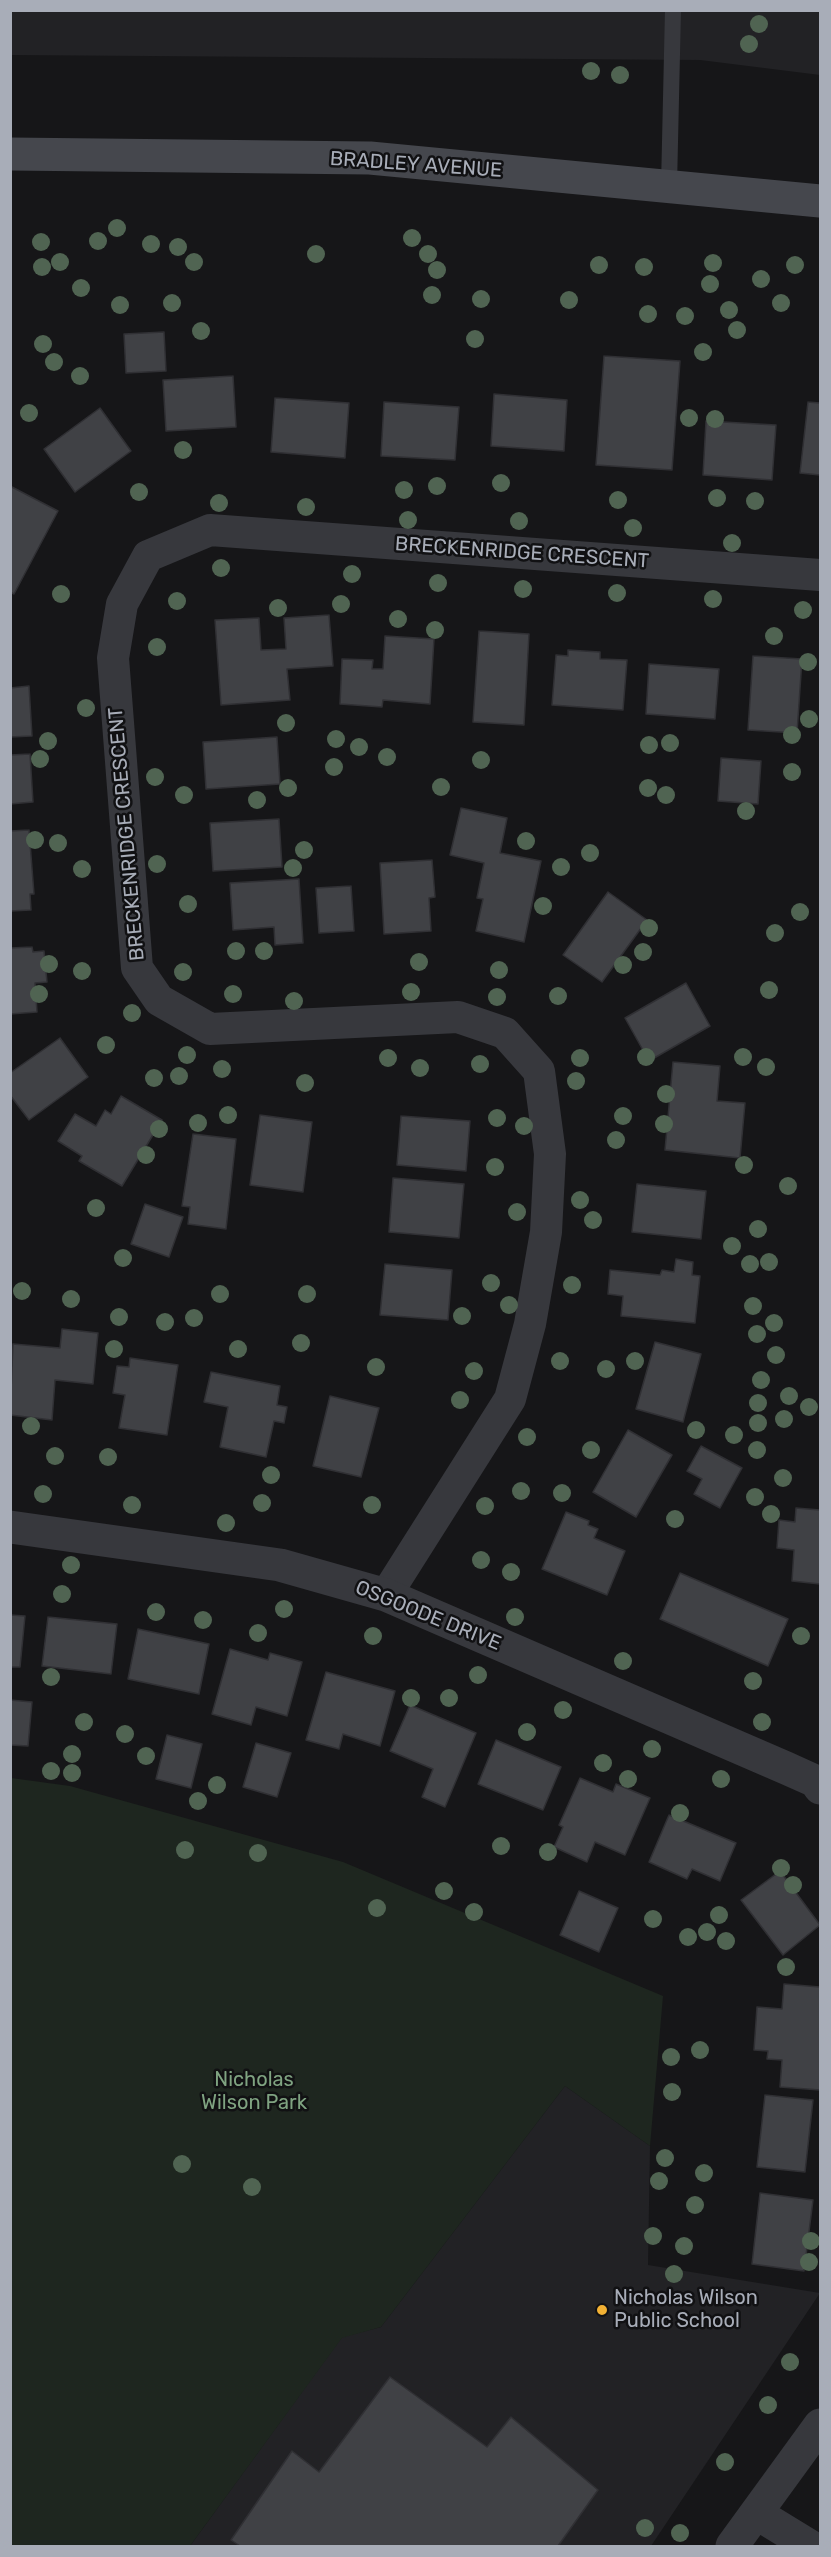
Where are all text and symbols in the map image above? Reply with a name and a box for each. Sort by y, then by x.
street label: BRADLEY AVENUE [329,147,503,183]
street label: BRECKENRIDGE CRESCENT [394,532,650,574]
street label: BRECKENRIDGE CRESCENT [104,706,150,962]
street label: OSGOODE DRIVE [352,1576,504,1656]
park label: Nicholas Wilson Park [201,2068,307,2115]
place label: Nicholas Wilson Public School [614,2286,758,2333]
marker: Nicholas Wilson Public School [595,2303,609,2317]

